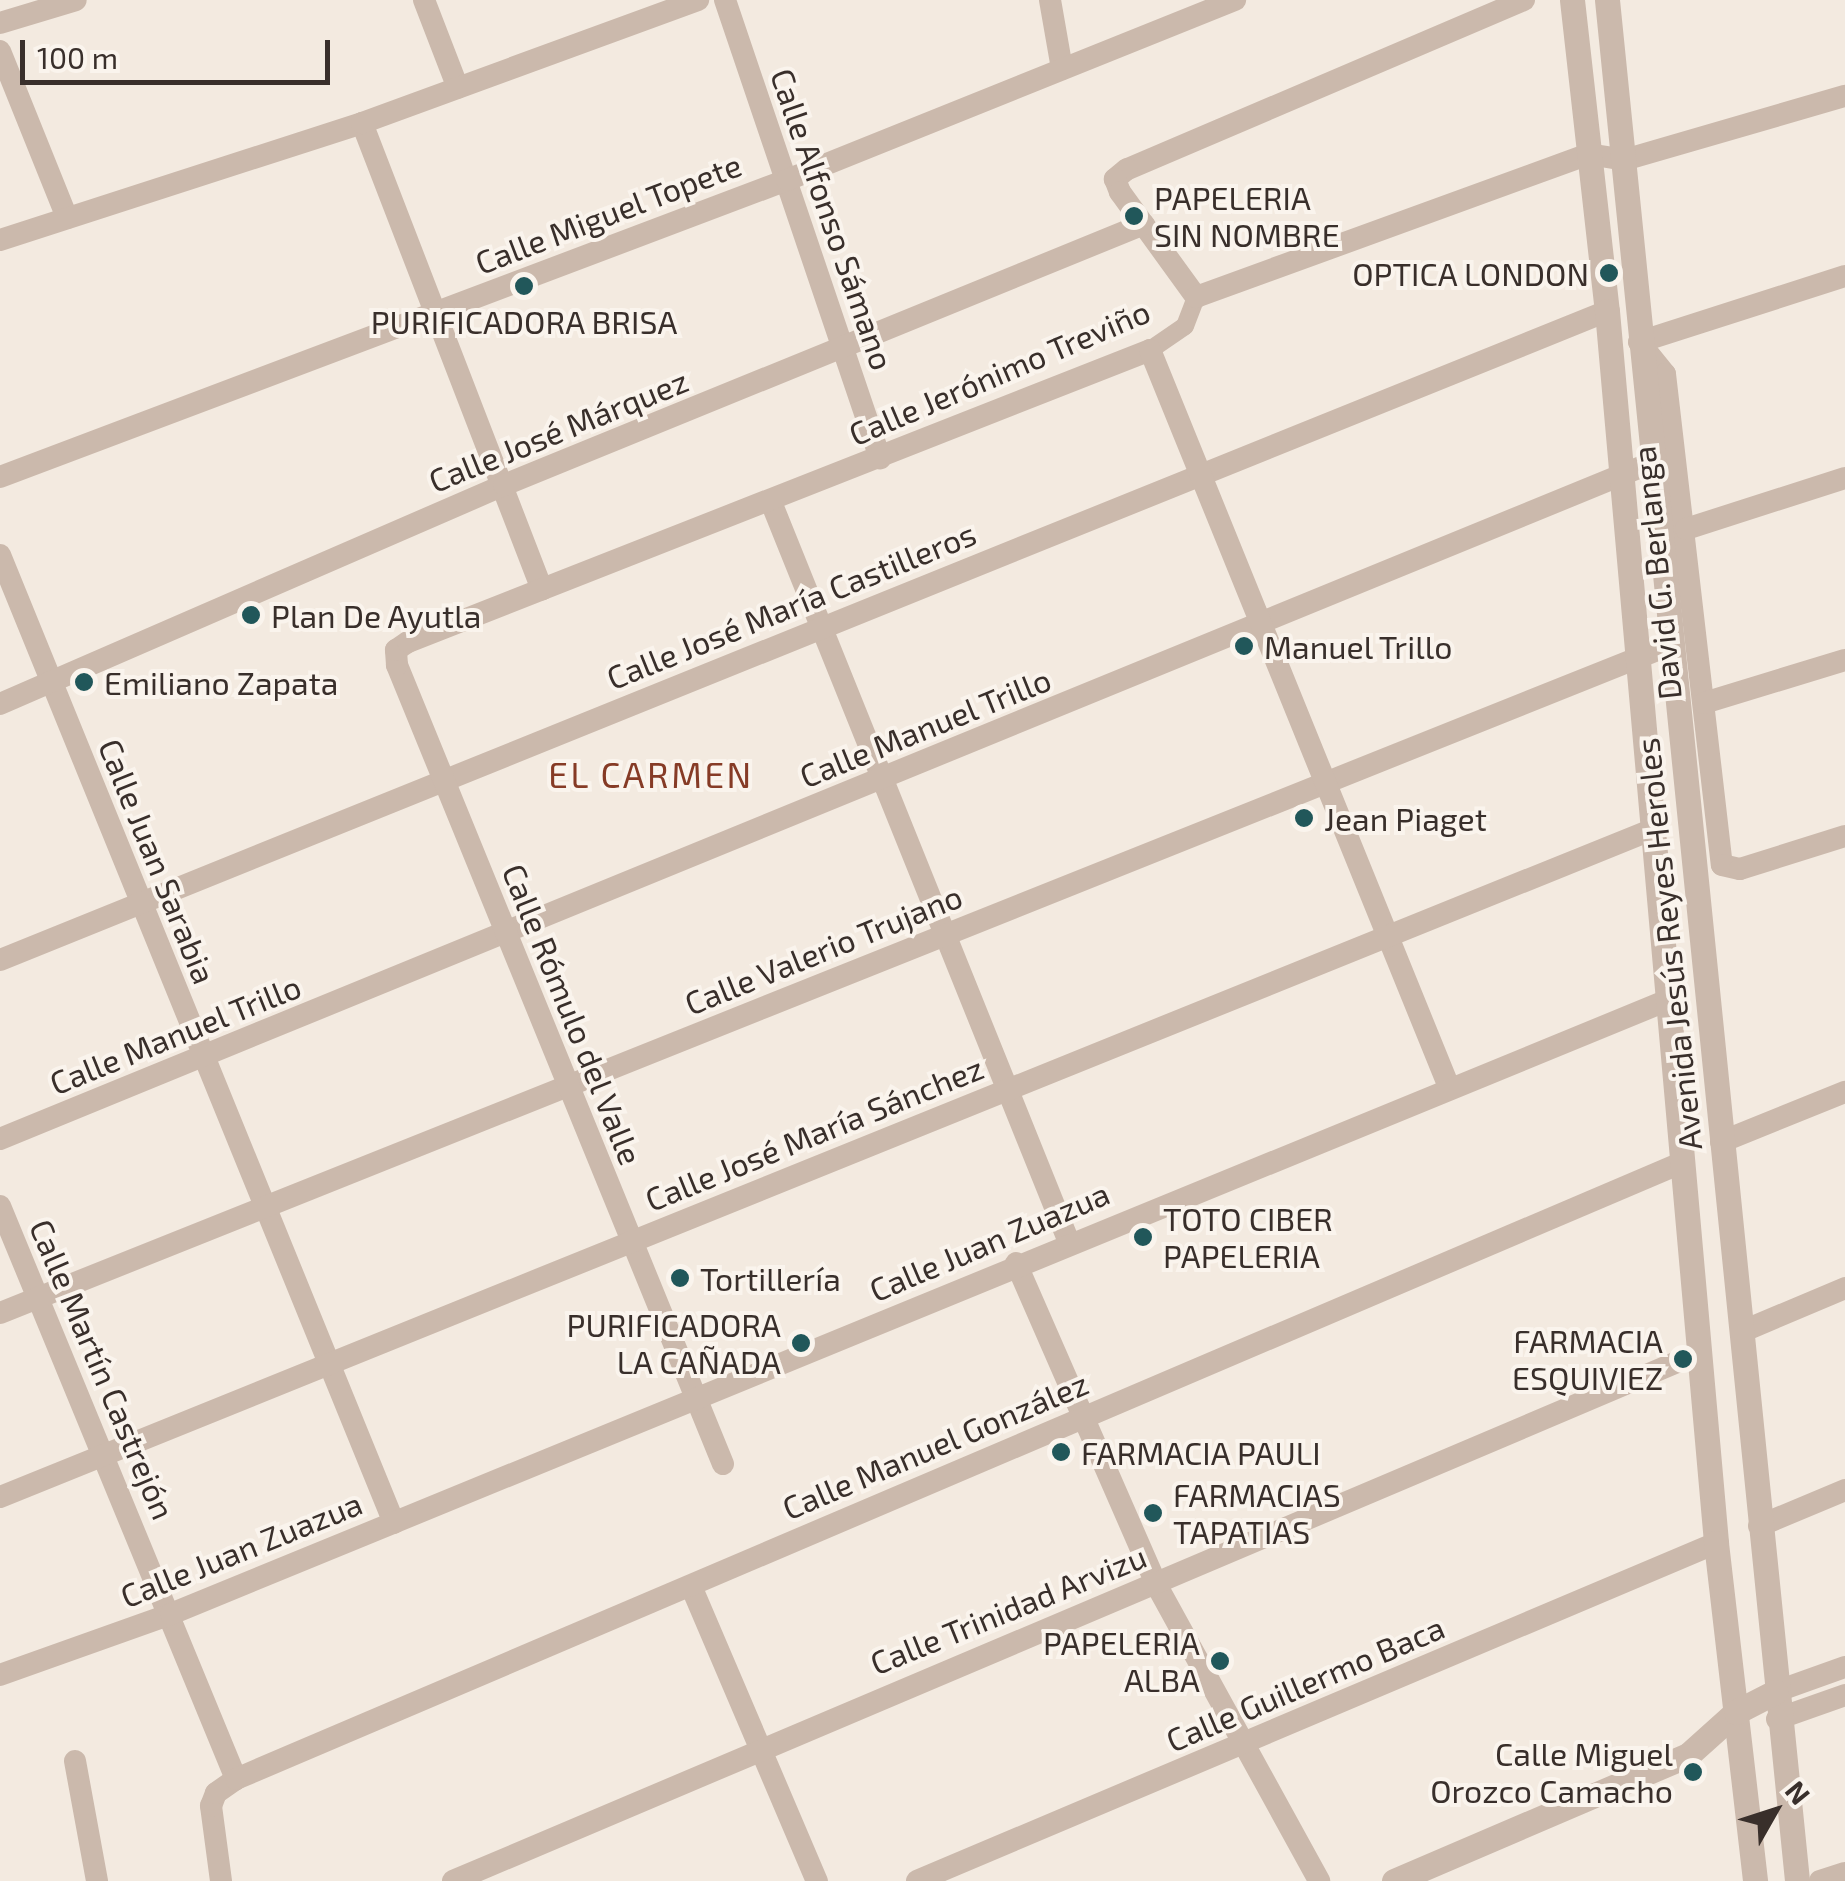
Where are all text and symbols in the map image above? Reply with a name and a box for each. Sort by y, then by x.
scale bar [25,20,335,82]
text: 100 m [37,39,118,75]
street label: Calle Alfonso Sámano [763,63,903,375]
street label: Calle Miguel Topete [469,144,747,282]
place label: PAPELERIA SIN NOMBRE [1154,179,1340,254]
marker: PAPELERIA SIN NOMBRE [1123,205,1145,227]
place label: OPTICA LONDON [1351,254,1589,292]
marker: OPTICA LONDON [1598,262,1620,284]
marker: PURIFICADORA BRISA [513,275,535,297]
street label: Calle Jerónimo Treviño [842,291,1156,453]
place label: PURIFICADORA BRISA [370,302,678,340]
street label: Calle José Márquez [422,360,694,500]
street label: David G. Berlanga [1624,444,1688,702]
street label: Calle José María Castilleros [601,513,981,697]
place label: Plan De Ayutla [271,596,482,634]
marker: Plan De Ayutla [240,604,262,626]
place label: Manuel Trillo [1264,627,1454,665]
marker: Manuel Trillo [1233,635,1255,657]
street label: Calle Manuel Trillo [793,659,1057,795]
place label: Emiliano Zapata [104,663,338,701]
marker: Emiliano Zapata [73,671,95,693]
street label: Calle Juan Sarabia [91,733,225,989]
street label: Avenida Jesús Reyes Heroles [1627,736,1709,1152]
district label: EL CARMEN [548,753,754,795]
place label: Jean Piaget [1324,799,1487,837]
marker: Jean Piaget [1293,807,1315,829]
street label: Calle Rómulo del Valle [495,857,651,1171]
street label: Calle Valerio Trujano [678,876,968,1022]
street label: Calle Manuel Trillo [43,966,307,1102]
street label: Calle José María Sánchez [639,1047,989,1219]
street label: Calle Juan Zuazua [863,1173,1115,1309]
place label: TOTO CIBER PAPELERIA [1163,1200,1333,1275]
street label: Calle Martín Castrejón [22,1213,184,1525]
marker: TOTO CIBER PAPELERIA [1132,1226,1154,1248]
place label: Tortillería [700,1259,841,1297]
marker: Tortillería [669,1267,691,1289]
place label: PURIFICADORA LA CAÑADA [567,1306,781,1381]
place label: FARMACIA ESQUIVIEZ [1512,1322,1663,1397]
marker: PURIFICADORA LA CAÑADA [790,1332,812,1354]
marker: FARMACIA ESQUIVIEZ [1672,1348,1694,1370]
street label: Calle Manuel González [776,1363,1094,1527]
place label: FARMACIA PAULI [1081,1433,1321,1471]
marker: FARMACIA PAULI [1050,1441,1072,1463]
place label: FARMACIAS TAPATIAS [1173,1476,1341,1551]
street label: Calle Juan Zuazua [114,1483,368,1615]
marker: FARMACIAS TAPATIAS [1142,1502,1164,1524]
street label: Calle Trinidad Arvizu [864,1536,1152,1682]
street label: Calle Guillermo Baca [1160,1607,1450,1759]
place label: PAPELERIA ALBA [1043,1624,1200,1699]
marker: PAPELERIA ALBA [1209,1650,1231,1672]
place label: Calle Miguel Orozco Camacho [1430,1735,1673,1810]
marker: Calle Miguel Orozco Camacho [1682,1761,1704,1783]
north arrow [1725,1761,1825,1861]
text: N [1779,1774,1818,1811]

